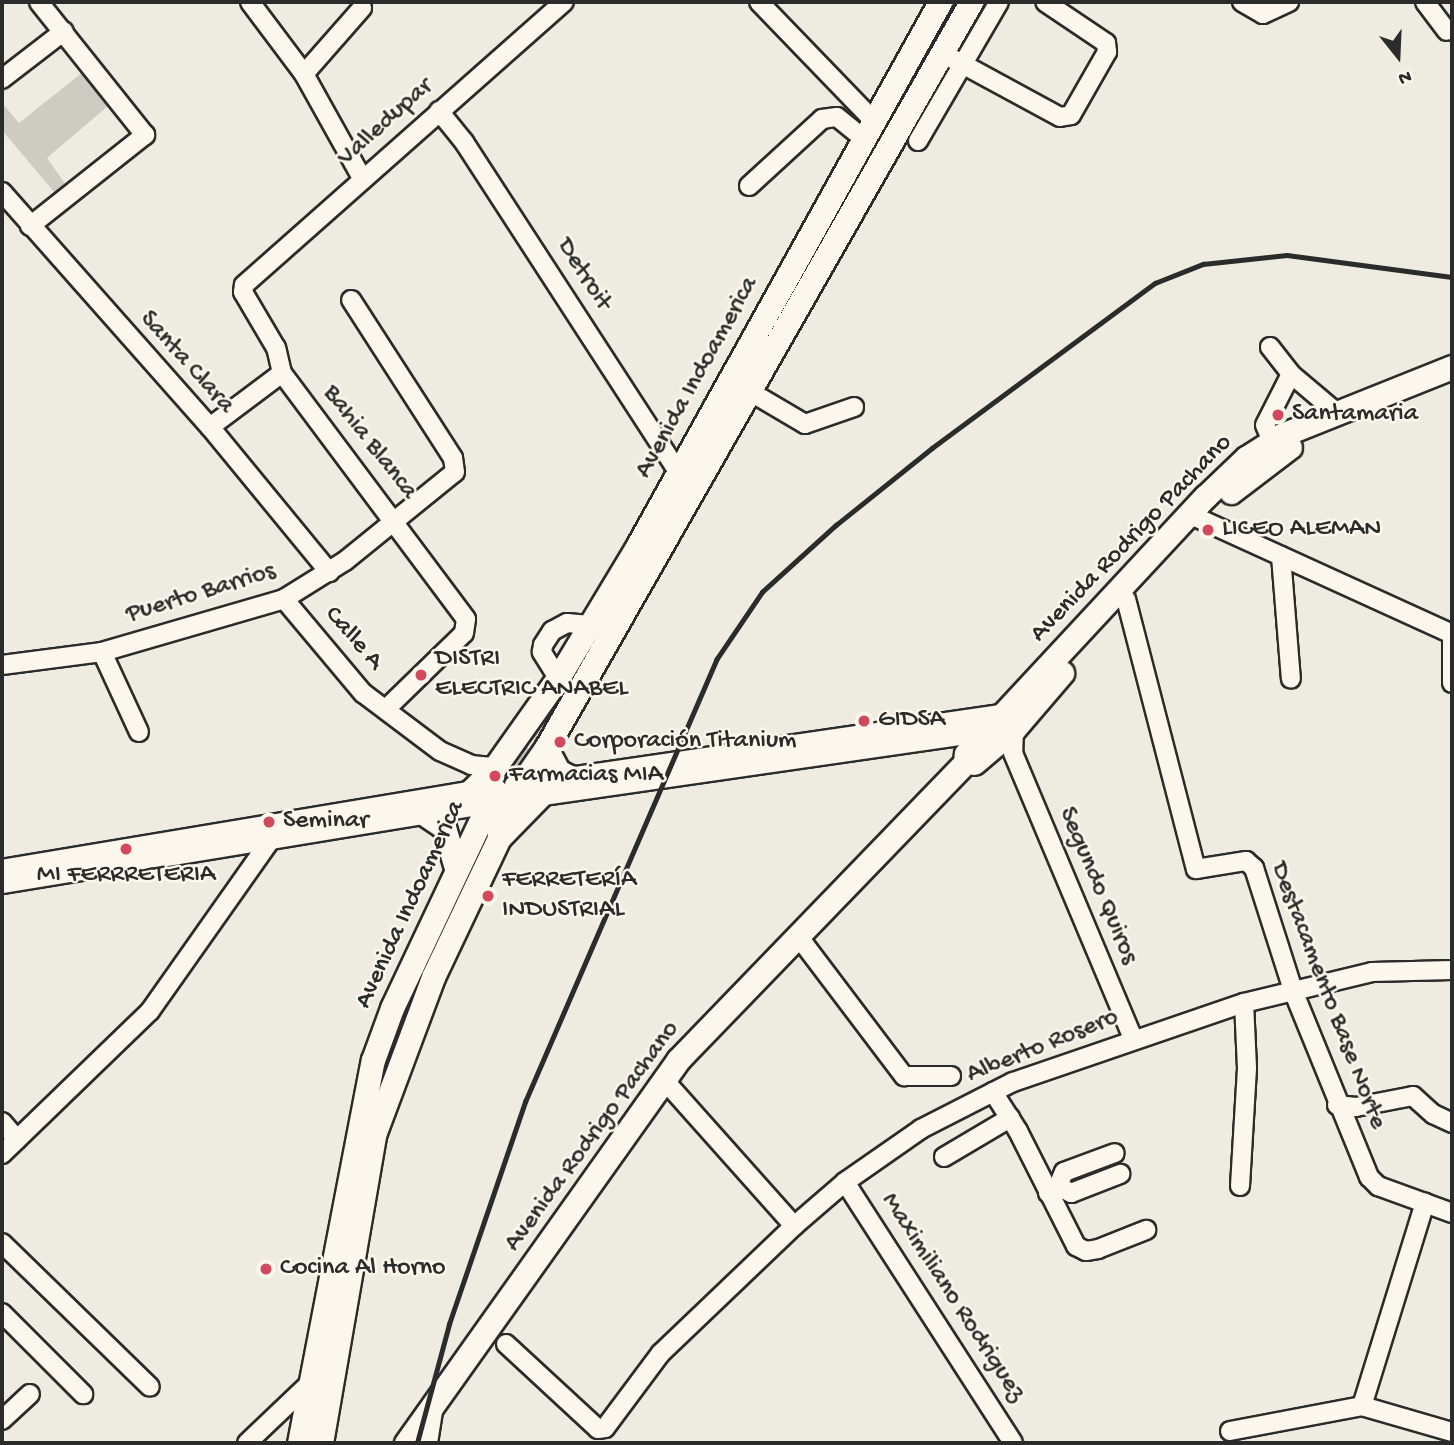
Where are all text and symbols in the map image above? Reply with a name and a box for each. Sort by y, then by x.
north arrow [1363,21,1433,91]
text: N [1395,64,1414,89]
street label: Valledupar [332,72,440,174]
street label: Detroit [548,233,618,317]
street label: Avenida Indoamerica [630,272,766,484]
street label: Santa Clara [132,305,240,421]
street label: Bahia Blanca [315,379,423,507]
place label: Santamaria [1292,399,1418,431]
marker: Santamaria [1270,407,1286,423]
street label: Avenida Rodrigo Pachano [1024,428,1240,650]
place label: LICEO ALEMAN [1222,514,1381,546]
marker: LICEO ALEMAN [1200,522,1216,538]
street label: Puerto Barrios [123,557,279,631]
street label: Calle A [317,601,389,677]
place label: DISTRI ELECTRIC ANABEL [435,644,628,706]
marker: DISTRI ELECTRIC ANABEL [413,667,429,683]
place label: GIDSA [878,705,945,737]
marker: GIDSA [856,713,872,729]
place label: Corporación Titanium [574,726,797,758]
marker: Corporación Titanium [552,734,568,750]
place label: Farmacias MIA [509,760,663,792]
marker: Farmacias MIA [487,768,503,784]
street label: Avenida Indoamerica [349,796,473,1014]
street label: Segundo Quiros [1050,803,1144,969]
place label: Seminar [283,806,369,838]
marker: Seminar [261,814,277,830]
marker: MI FERRRETERIA [118,841,134,857]
street label: Destacamento Base Norte [1262,858,1392,1134]
place label: MI FERRRETERIA [37,860,215,892]
place label: FERRETERÍA INDUSTRIAL [502,865,636,926]
marker: FERRETERÍA INDUSTRIAL [480,888,496,904]
street label: Alberto Rosero [963,1002,1123,1092]
street label: Avenida Rodrigo Pachano [499,1016,687,1258]
street label: Maximiliano Rodriguez [873,1188,1031,1408]
place label: Cocina Al Horno [280,1253,446,1285]
marker: Cocina Al Horno [258,1261,274,1277]

